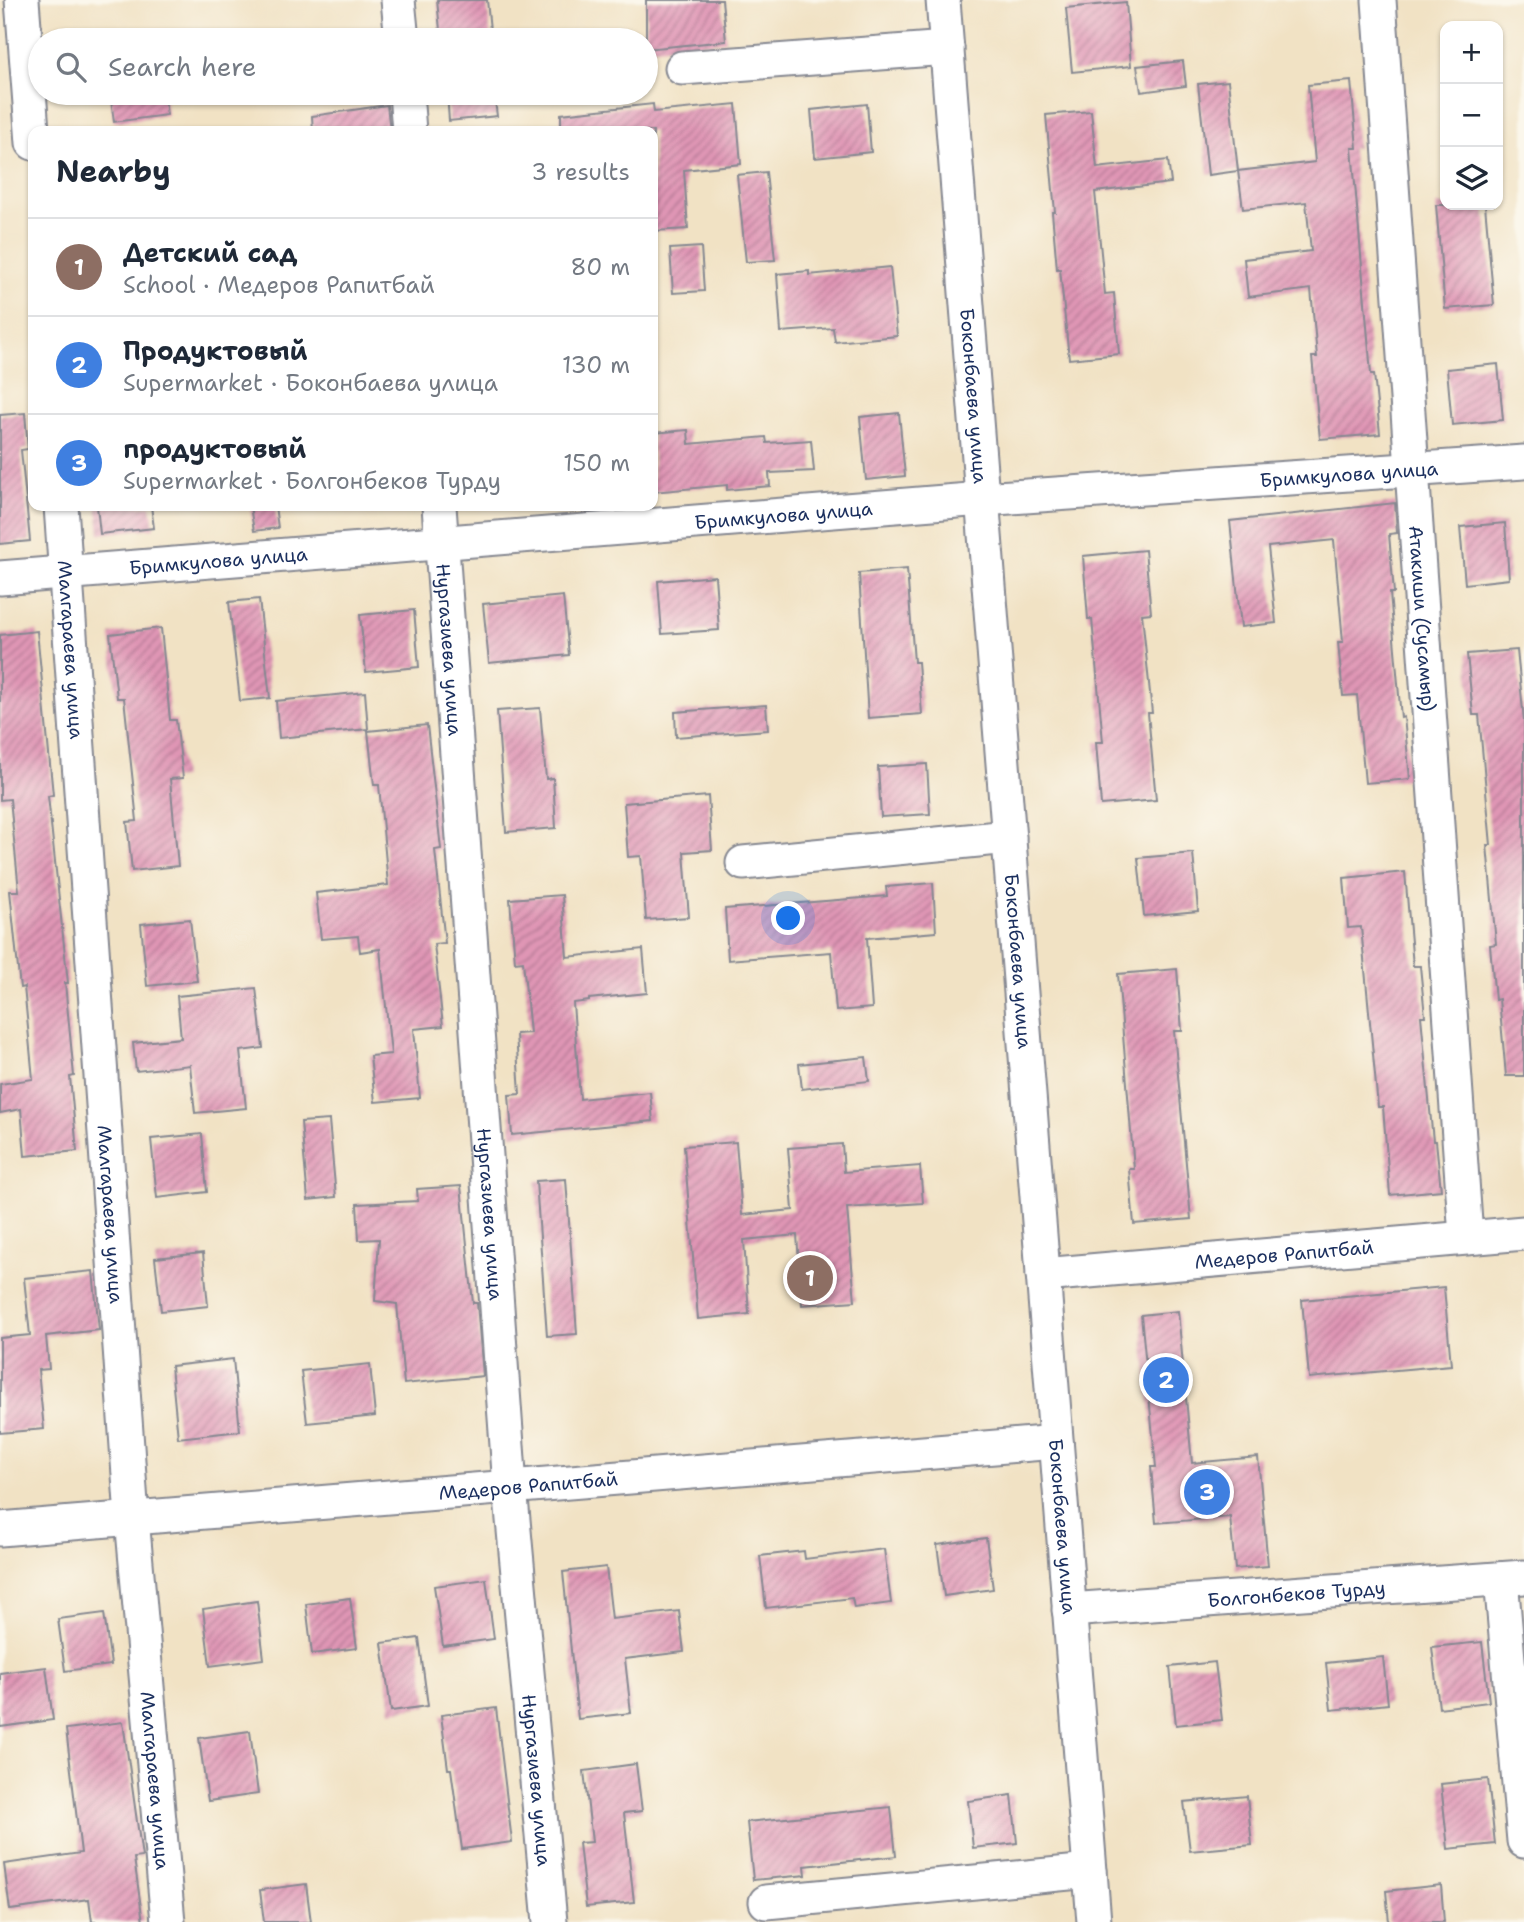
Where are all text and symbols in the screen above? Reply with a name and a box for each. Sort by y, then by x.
map controls [1440,21,1503,210]
button: + [1440,21,1503,84]
search box [28,28,658,105]
icon: search [52,48,90,86]
text: Search here [108,49,257,84]
button: − [1440,84,1503,147]
button: layers [1440,147,1503,210]
text: Nearby [56,151,171,192]
text: 3 results [531,157,630,187]
text: Детский сад [123,235,297,270]
text: 1 [74,252,84,282]
text: 80 m [571,252,630,282]
text: School · Медеров Рапитбай [123,270,435,300]
street label: Боконбаева улица [954,307,993,485]
text: Продуктовый [123,333,308,368]
text: 2 [71,350,87,380]
text: 130 m [562,350,630,380]
text: Supermarket · Боконбаева улица [123,368,498,398]
text: продуктовый [123,431,306,466]
text: 3 [71,448,87,478]
text: 150 m [563,448,630,478]
street label: Бримкулова улица [1259,456,1439,493]
text: Supermarket · Болгонбеков Турду [123,466,501,496]
street label: Бримкулова улица [693,496,874,535]
street label: Атакиши (Сусамыр) [1403,525,1441,712]
street label: Бримкулова улица [128,541,309,581]
street label: Малгараева улица [52,559,89,740]
street label: Нургазиева улица [430,563,468,737]
street label: Боконбаева улица [999,872,1037,1050]
your location [771,901,805,935]
street label: Малгараева улица [91,1124,129,1305]
street label: Нургазиева улица [471,1127,508,1301]
street label: Медеров Рапитбай [1194,1234,1375,1275]
pin: 1 [787,1252,833,1304]
pin: 2 [1143,1354,1189,1406]
street label: Боконбаева улица [1043,1438,1082,1615]
street label: Медеров Рапитбай [438,1466,619,1506]
pin: 3 [1184,1466,1230,1518]
street label: Болгонбеков Турду [1207,1575,1386,1613]
street label: Малгараева улица [134,1690,175,1871]
street label: Нургазиева улица [516,1693,557,1868]

